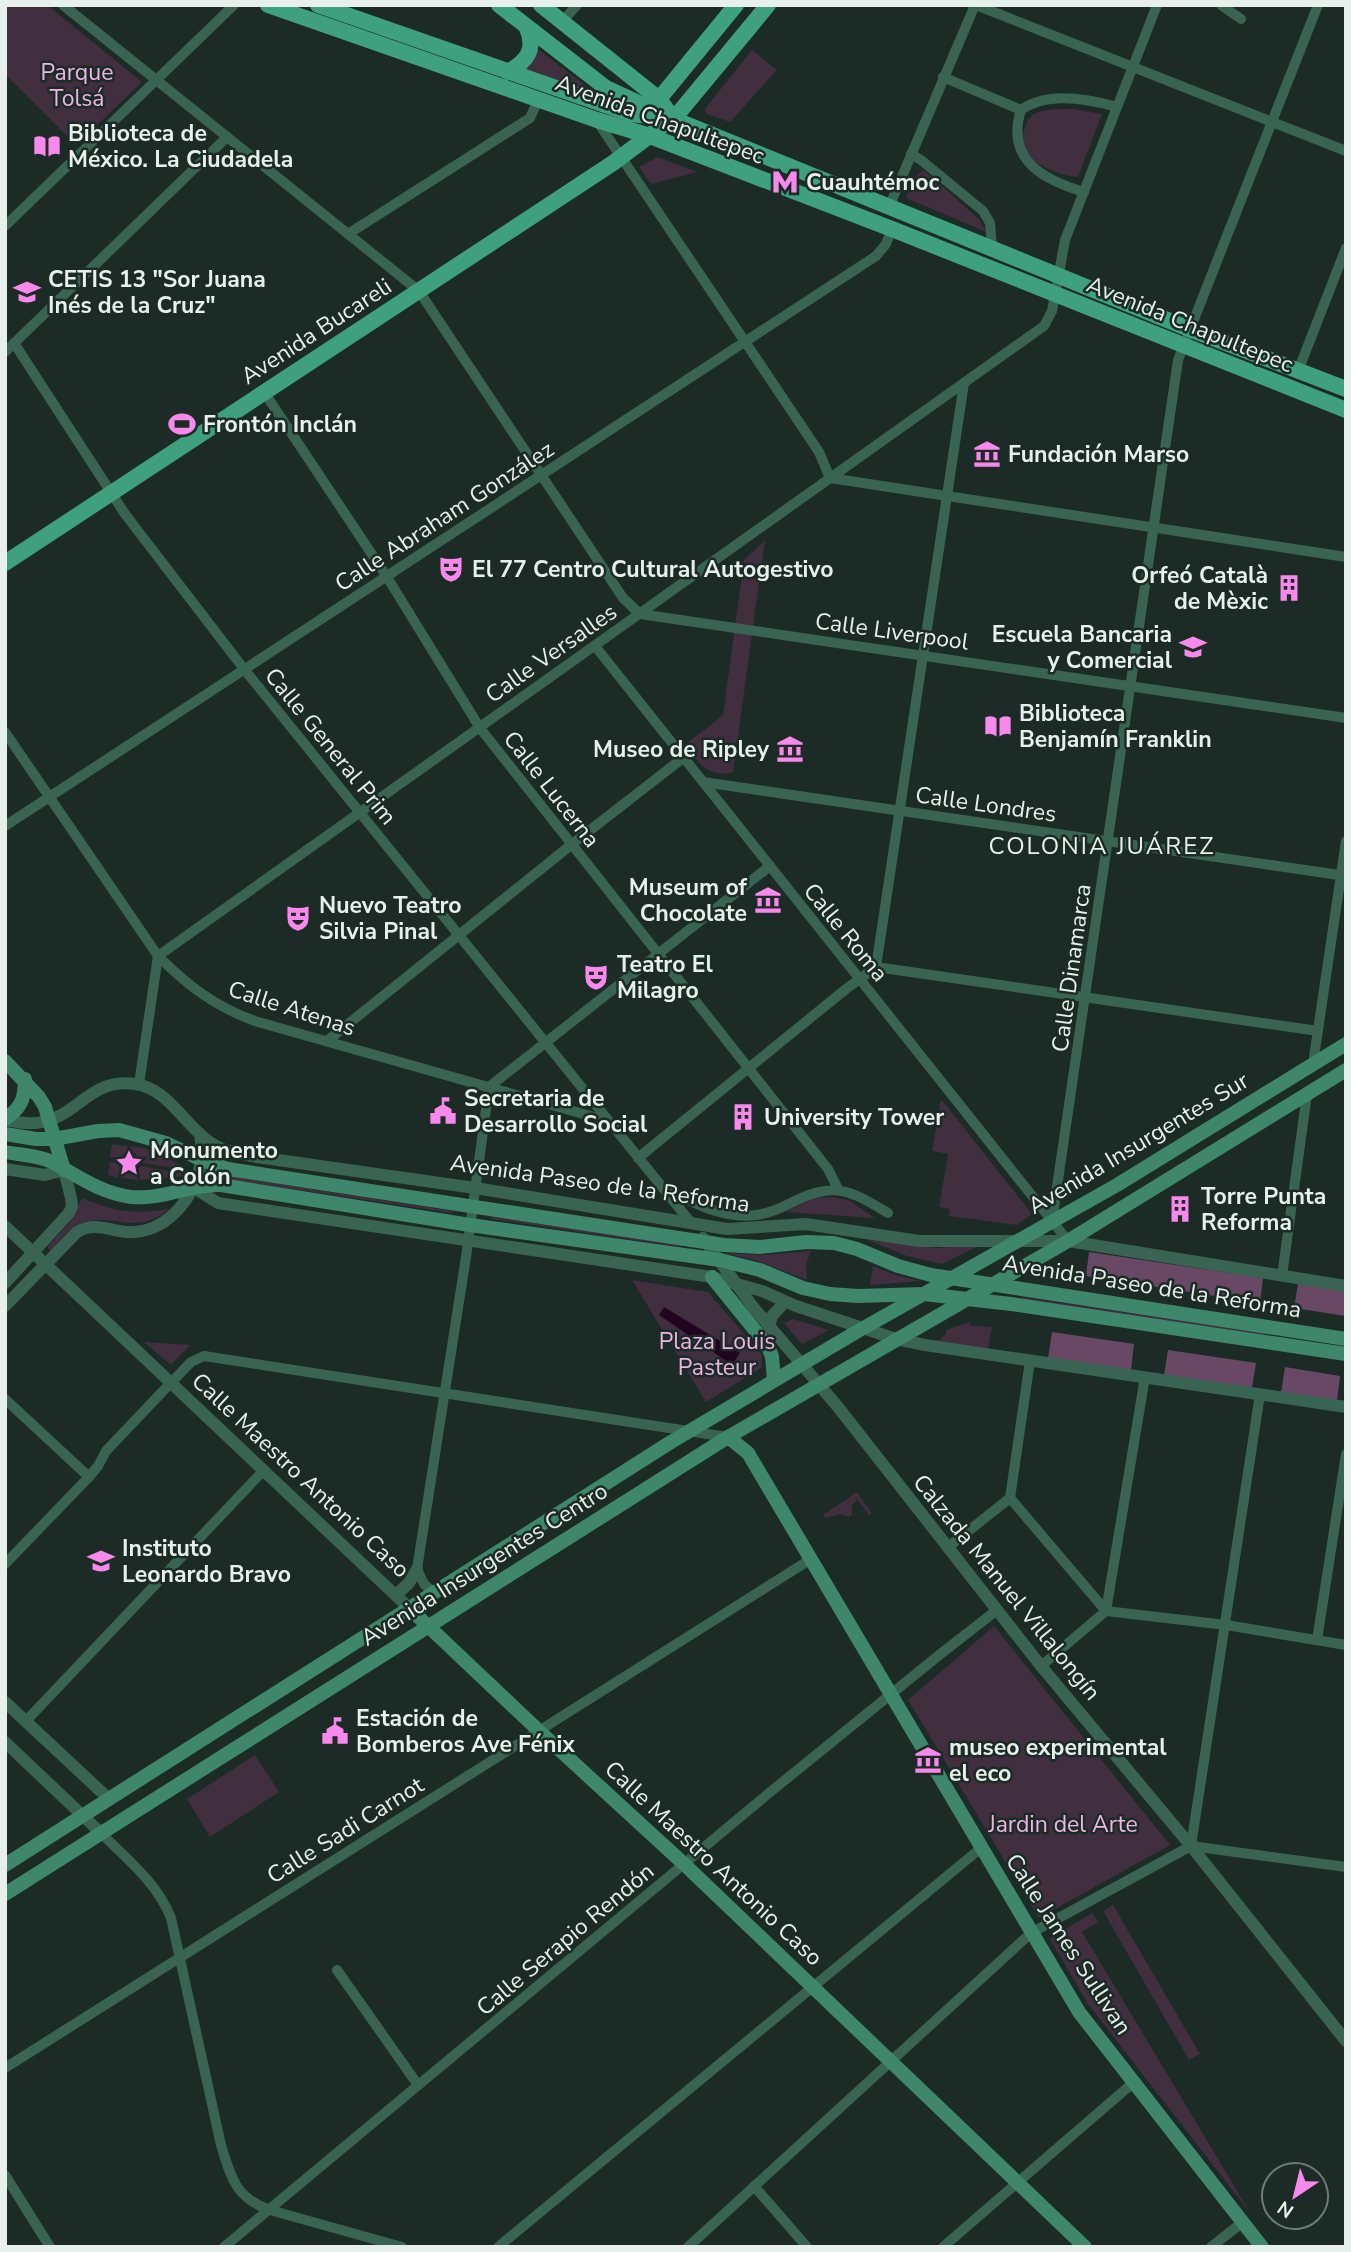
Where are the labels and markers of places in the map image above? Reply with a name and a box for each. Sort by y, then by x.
place label: Biblioteca de México. La Ciudadela [68,118,293,175]
library icon: Biblioteca de México. La Ciudadela [32,131,62,161]
metro station icon: Cuauhtémoc [770,167,800,197]
place label: Cuauhtémoc [806,167,940,198]
place label: CETIS 13 "Sor Juana Inés de la Cruz" [48,264,266,321]
school or university icon: CETIS 13 "Sor Juana Inés de la Cruz" [12,277,42,307]
sports icon: Frontón Inclán [167,409,197,439]
place label: Frontón Inclán [203,409,357,440]
museum icon: Fundación Marso [972,439,1002,469]
place label: Fundación Marso [1008,439,1189,470]
theatre icon: El 77 Centro Cultural Autogestivo [436,554,466,584]
place label: El 77 Centro Cultural Autogestivo [472,554,834,585]
place label: Orfeó Català de Mèxic [1131,560,1268,617]
building icon: Orfeó Català de Mèxic [1274,573,1304,603]
place label: Escuela Bancaria y Comercial [992,619,1173,676]
school or university icon: Escuela Bancaria y Comercial [1178,632,1208,662]
place label: Biblioteca Benjamín Franklin [1019,698,1212,755]
library icon: Biblioteca Benjamín Franklin [983,711,1013,741]
place label: Museo de Ripley [593,734,770,765]
museum icon: Museo de Ripley [775,734,805,764]
place label: Museum of Chocolate [629,872,748,929]
museum icon: Museum of Chocolate [753,885,783,915]
place label: Nuevo Teatro Silvia Pinal [319,890,462,947]
theatre icon: Nuevo Teatro Silvia Pinal [283,903,313,933]
place label: Teatro El Milagro [617,949,713,1006]
theatre icon: Teatro El Milagro [581,962,611,992]
place label: Secretaria de Desarrollo Social [464,1083,648,1140]
public building icon: Secretaria de Desarrollo Social [428,1096,458,1126]
building icon: University Tower [728,1102,758,1132]
place label: University Tower [764,1102,944,1133]
place label: Monumento a Colón [150,1135,278,1192]
place icon: Monumento a Colón [114,1148,144,1178]
place label: Torre Punta Reforma [1201,1181,1326,1238]
building icon: Torre Punta Reforma [1165,1194,1195,1224]
place label: Instituto Leonardo Bravo [122,1533,291,1590]
school or university icon: Instituto Leonardo Bravo [86,1546,116,1576]
place label: Estación de Bomberos Ave Fénix [356,1703,575,1760]
public building icon: Estación de Bomberos Ave Fénix [320,1716,350,1746]
place label: museo experimental el eco [949,1732,1167,1789]
museum icon: museo experimental el eco [913,1745,943,1775]

